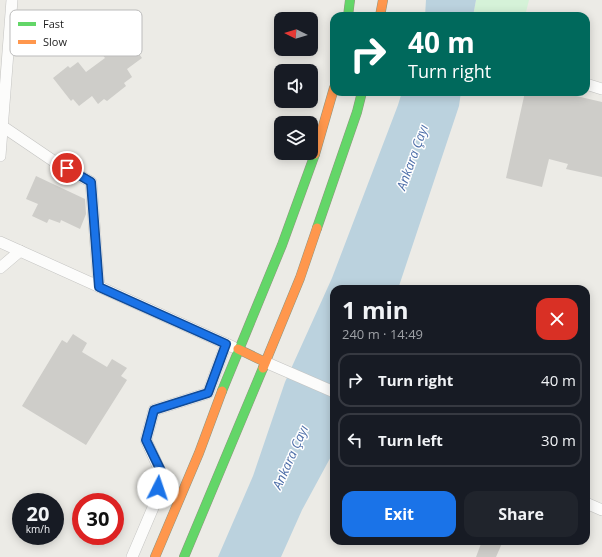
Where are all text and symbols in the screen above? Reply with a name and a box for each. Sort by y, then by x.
legend [10,10,142,56]
north arrow [274,12,318,56]
map controls [274,12,318,160]
text: Fast [43,16,64,31]
text: 40 m [408,23,475,61]
icon: right [342,28,394,80]
text: Slow [43,34,67,49]
text: Turn right [408,59,491,83]
button: sound [274,64,318,108]
button: layers [274,116,318,160]
water label: Ankara Çayı [391,122,432,193]
pin [50,151,84,185]
icon: arrive [56,157,78,179]
text: 1 min [342,293,409,326]
button: close [536,298,578,340]
text: 240 m · 14:49 [342,325,423,343]
icon: right [344,369,366,391]
text: Turn right [378,370,453,390]
text: 40 m [541,370,576,390]
water label: Ankara Çayı [267,422,312,493]
icon: left [344,429,366,451]
text: Turn left [378,430,443,450]
text: 30 m [541,430,576,450]
position arrow [137,467,179,509]
button: Exit [342,491,456,537]
button: Share [464,491,578,537]
speed limit sign: 30 [72,493,124,545]
text: 20 [27,500,49,527]
text: km/h [26,522,50,536]

